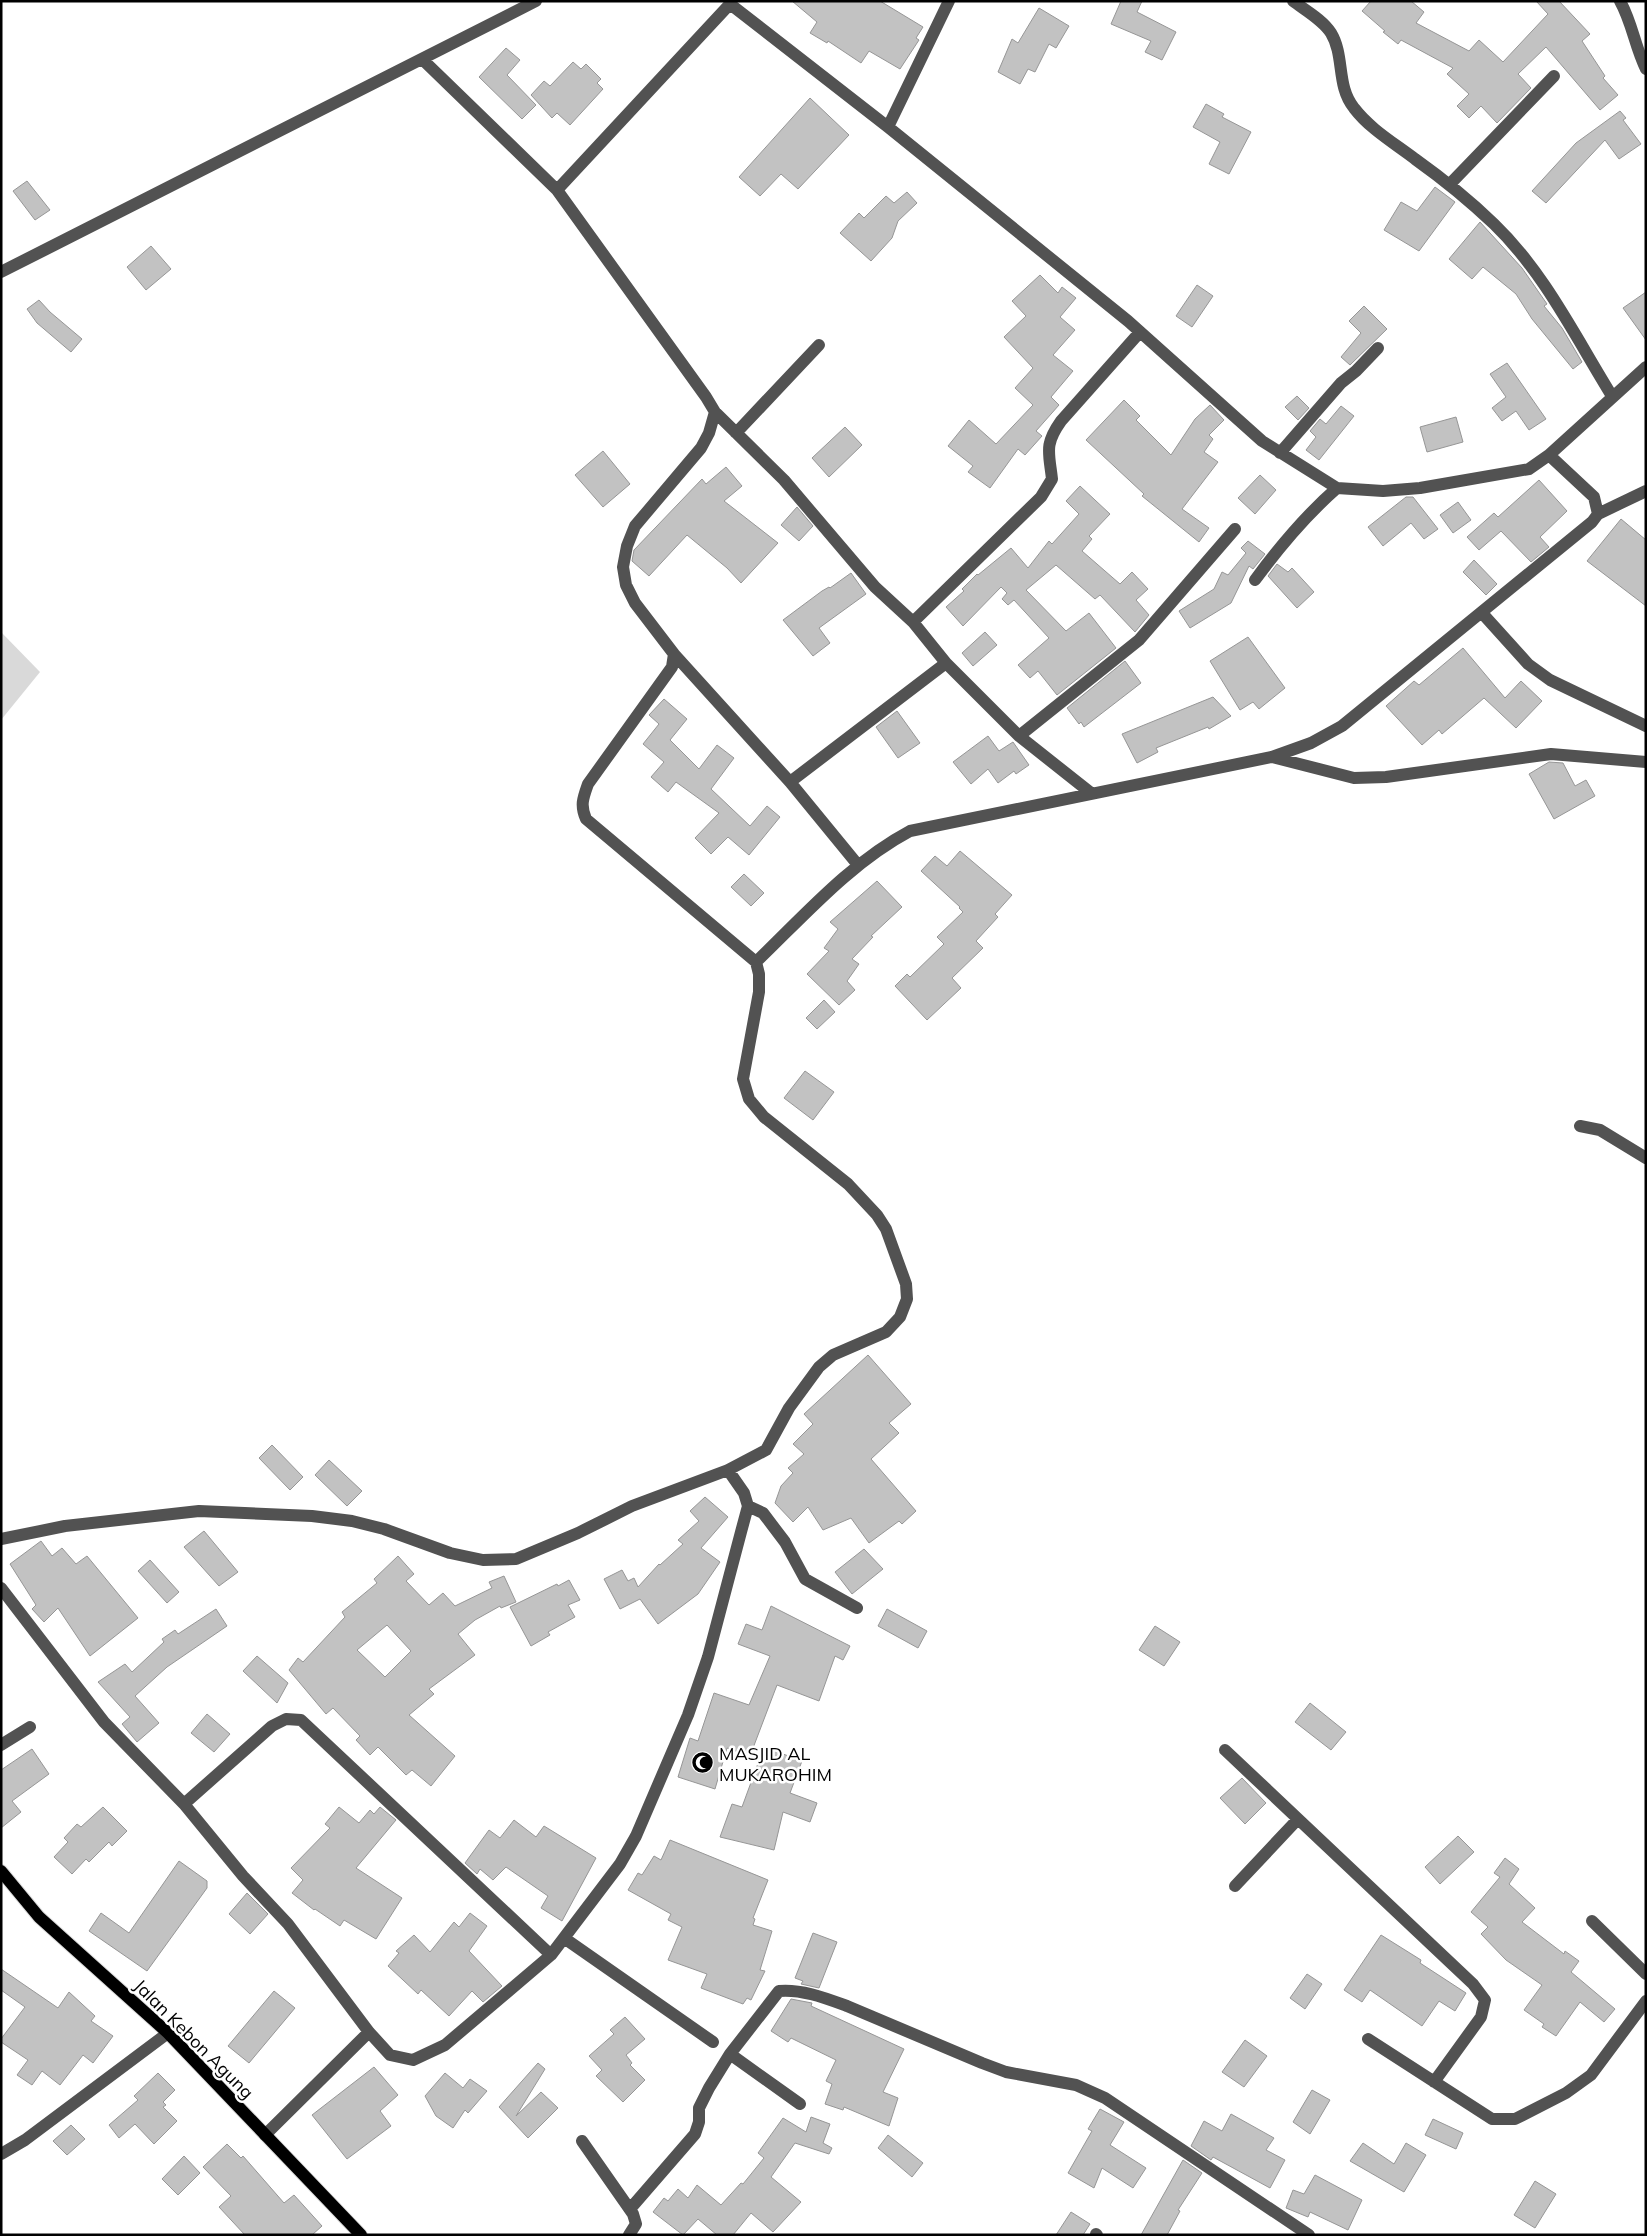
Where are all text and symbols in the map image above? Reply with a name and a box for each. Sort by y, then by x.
place label: MASJID AL MUKAROHIM [719,1742,832,1786]
mosque icon: MASJID AL MUKAROHIM [691,1751,715,1775]
street label: Jalan Kebon Agung [129,1974,259,2104]

